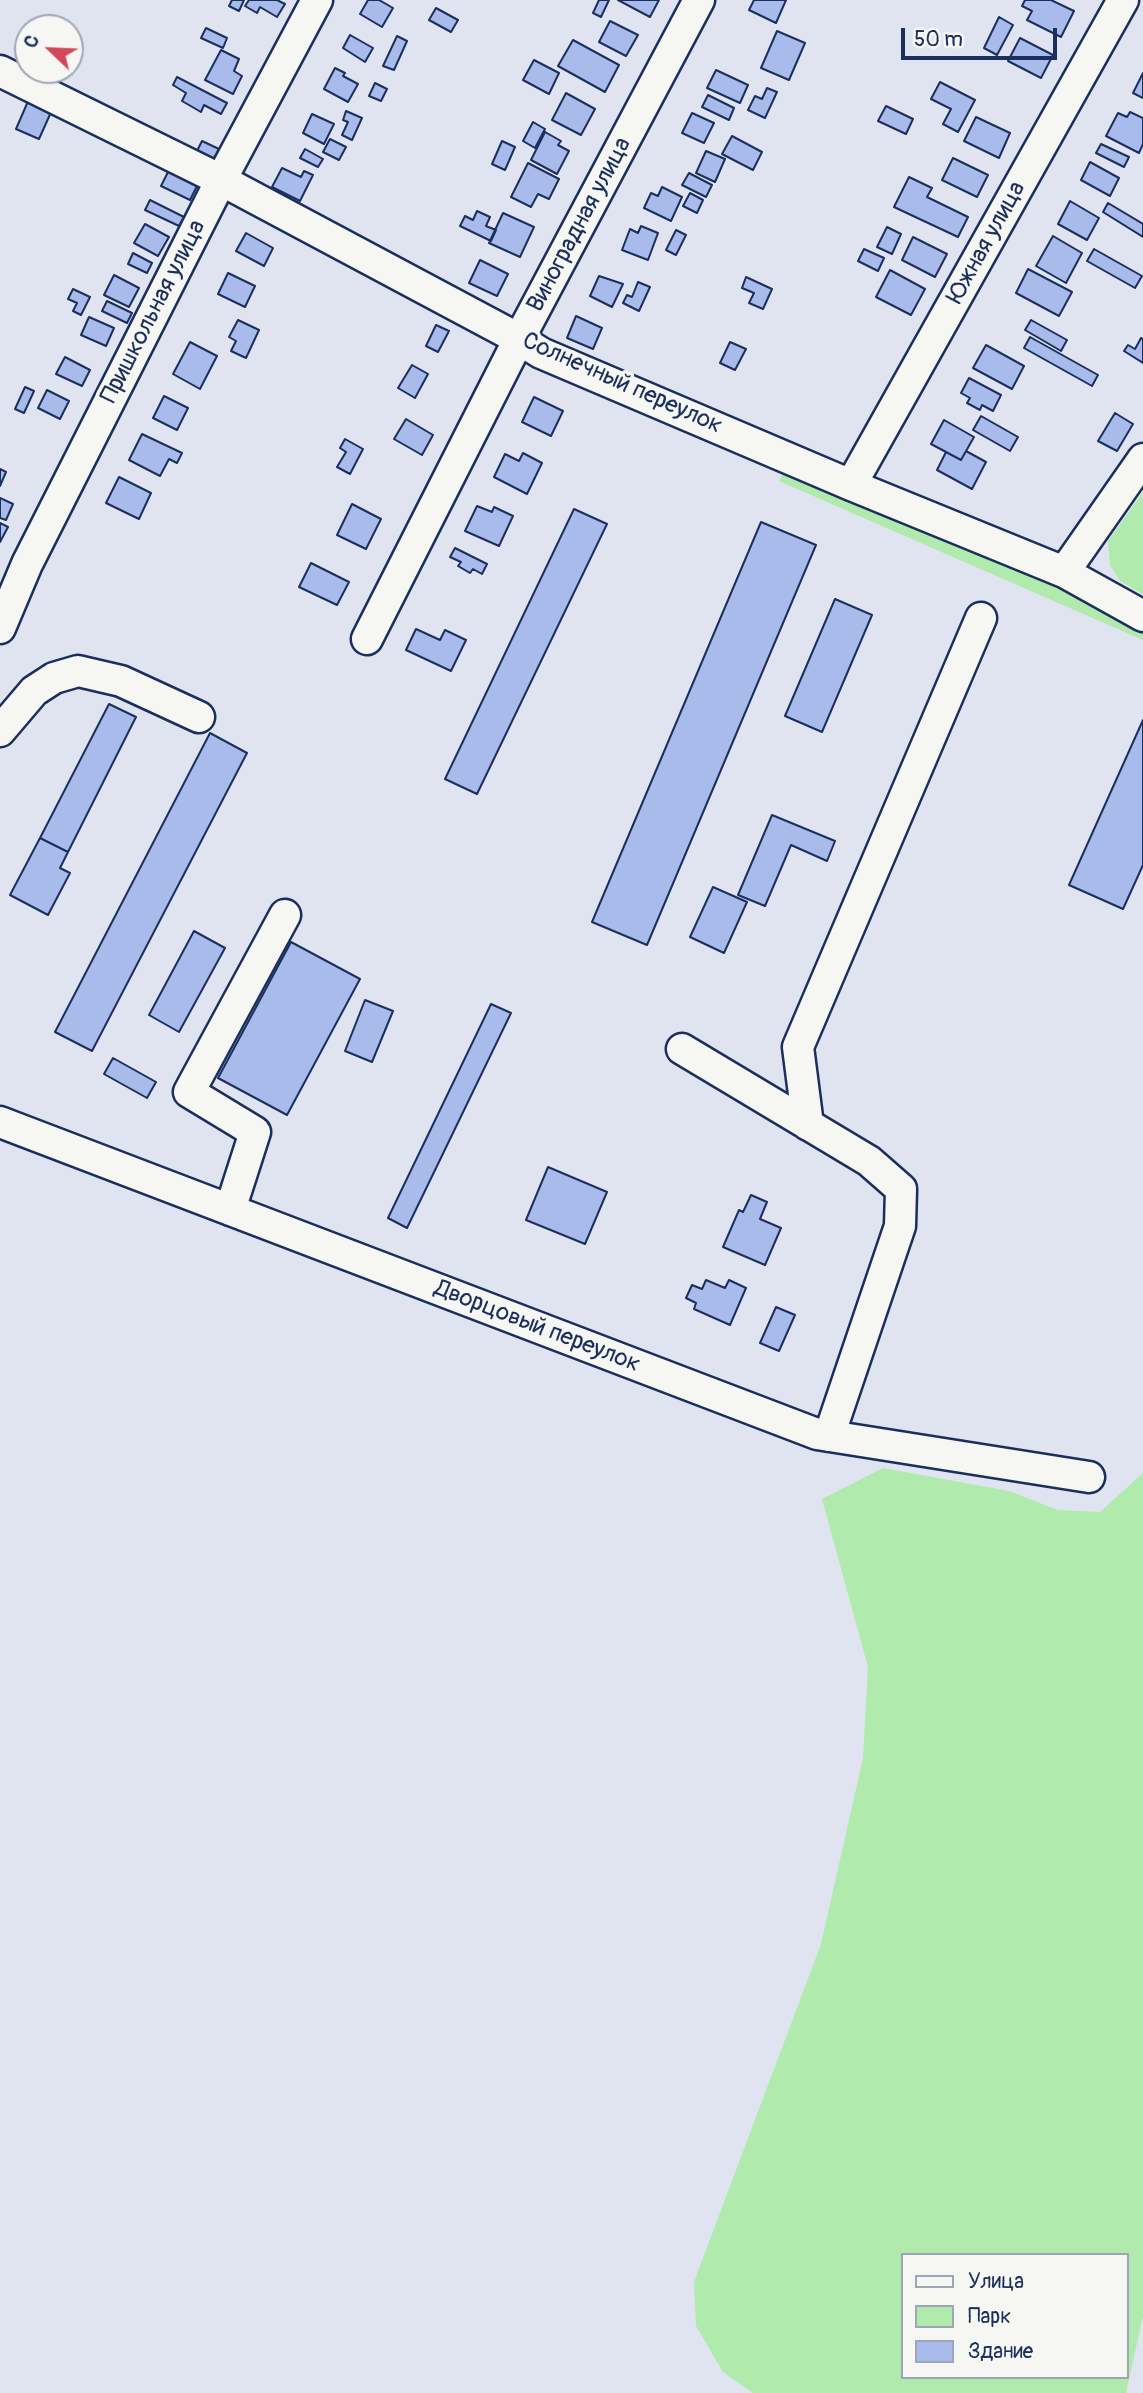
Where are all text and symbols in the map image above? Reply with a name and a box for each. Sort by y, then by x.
north arrow [14,14,84,84]
scale bar [905,14,1061,58]
text: 50 m [914,26,963,53]
text: С [18,31,45,52]
street label: Виноградная улица [522,133,638,317]
street label: Южная улица [942,177,1032,309]
street label: Пришкольная улица [95,216,213,408]
street label: Солнечный переулок [518,327,726,441]
street label: Дворцовый переулок [430,1275,644,1379]
legend [902,2253,1129,2379]
text: Улица [968,2268,1024,2295]
text: Парк [968,2303,1011,2330]
text: Здание [968,2338,1033,2365]

